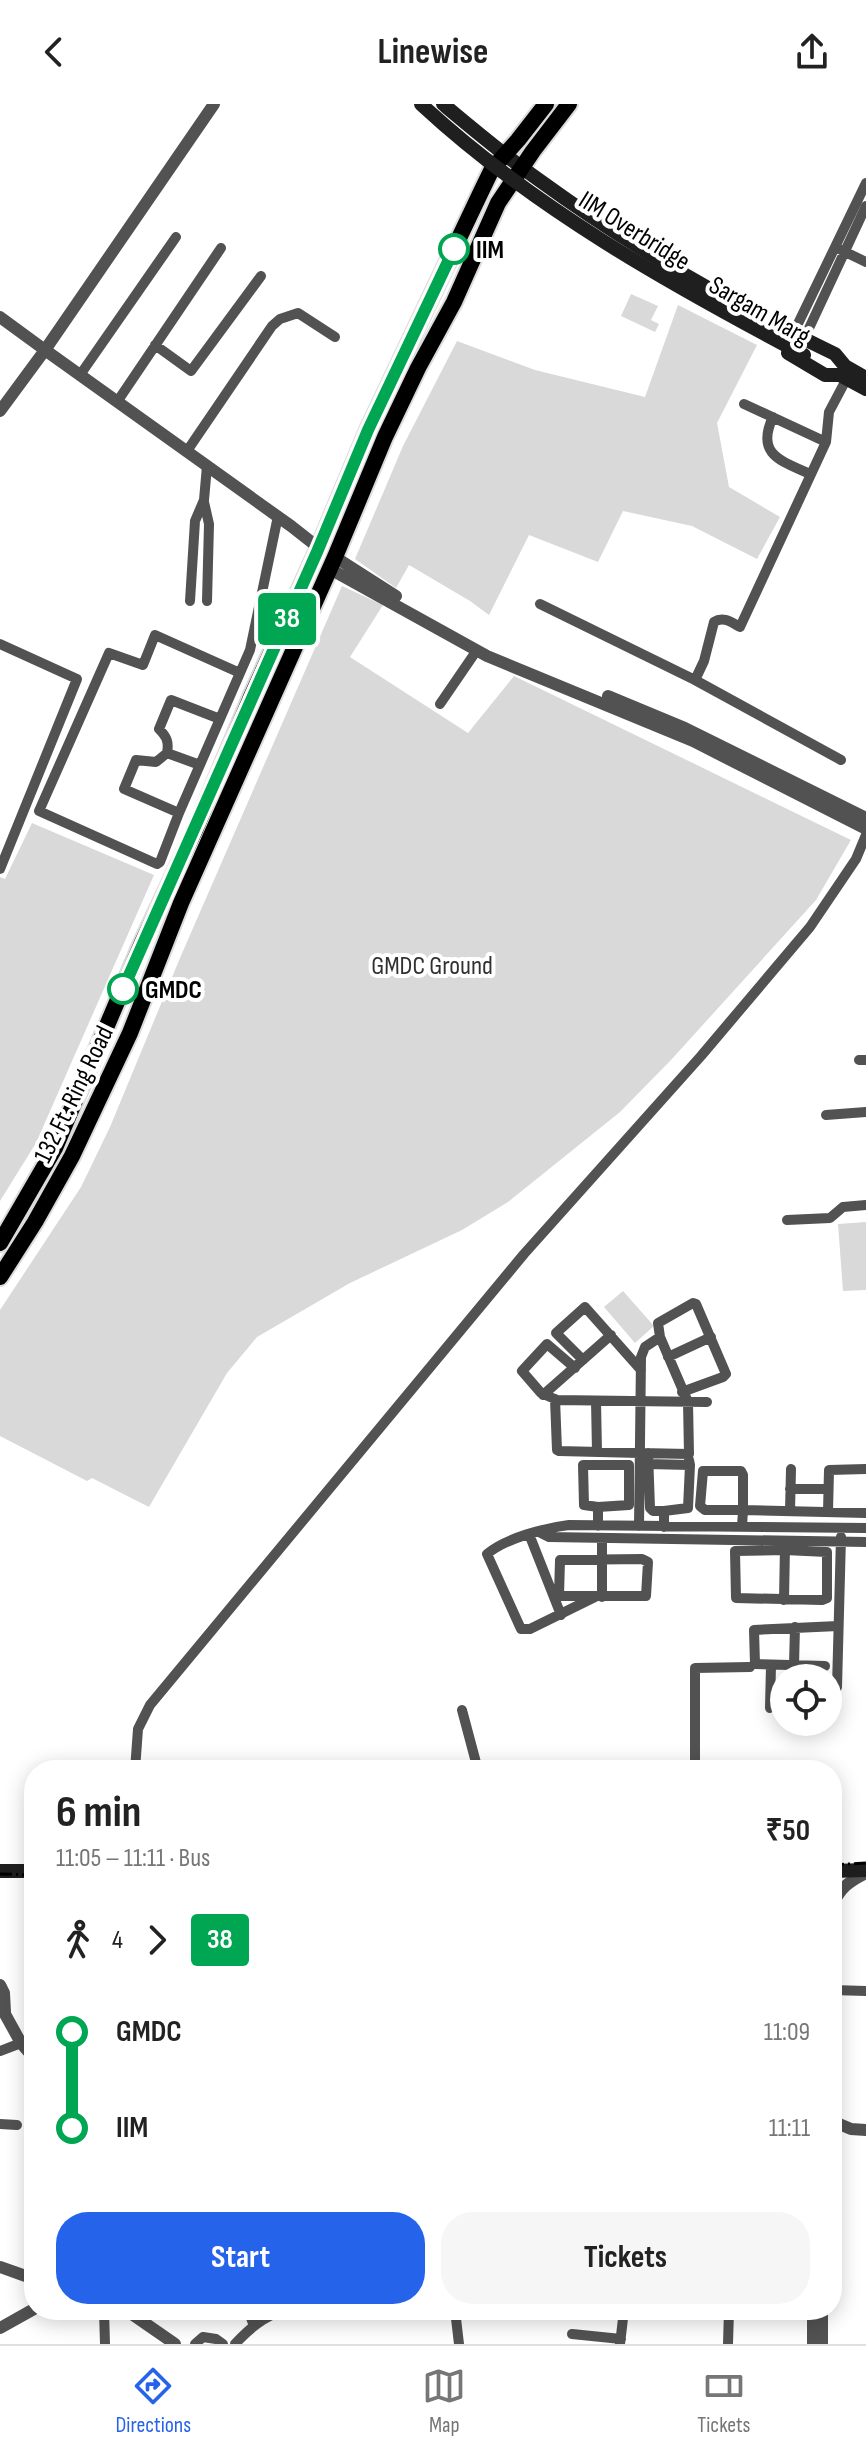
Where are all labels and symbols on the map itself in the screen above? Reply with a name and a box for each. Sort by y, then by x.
street label: IIM Overbridge [573,185,696,278]
marker: IIM [439,234,469,264]
place label: IIM [476,235,504,266]
street label: Sargam Marg [703,270,815,353]
line badge: 38 [251,593,323,645]
park label: GMDC Ground [371,951,493,982]
marker: GMDC [108,974,138,1004]
place label: GMDC [145,975,202,1006]
street label: 132 Ft. Ring Road [28,1021,121,1168]

